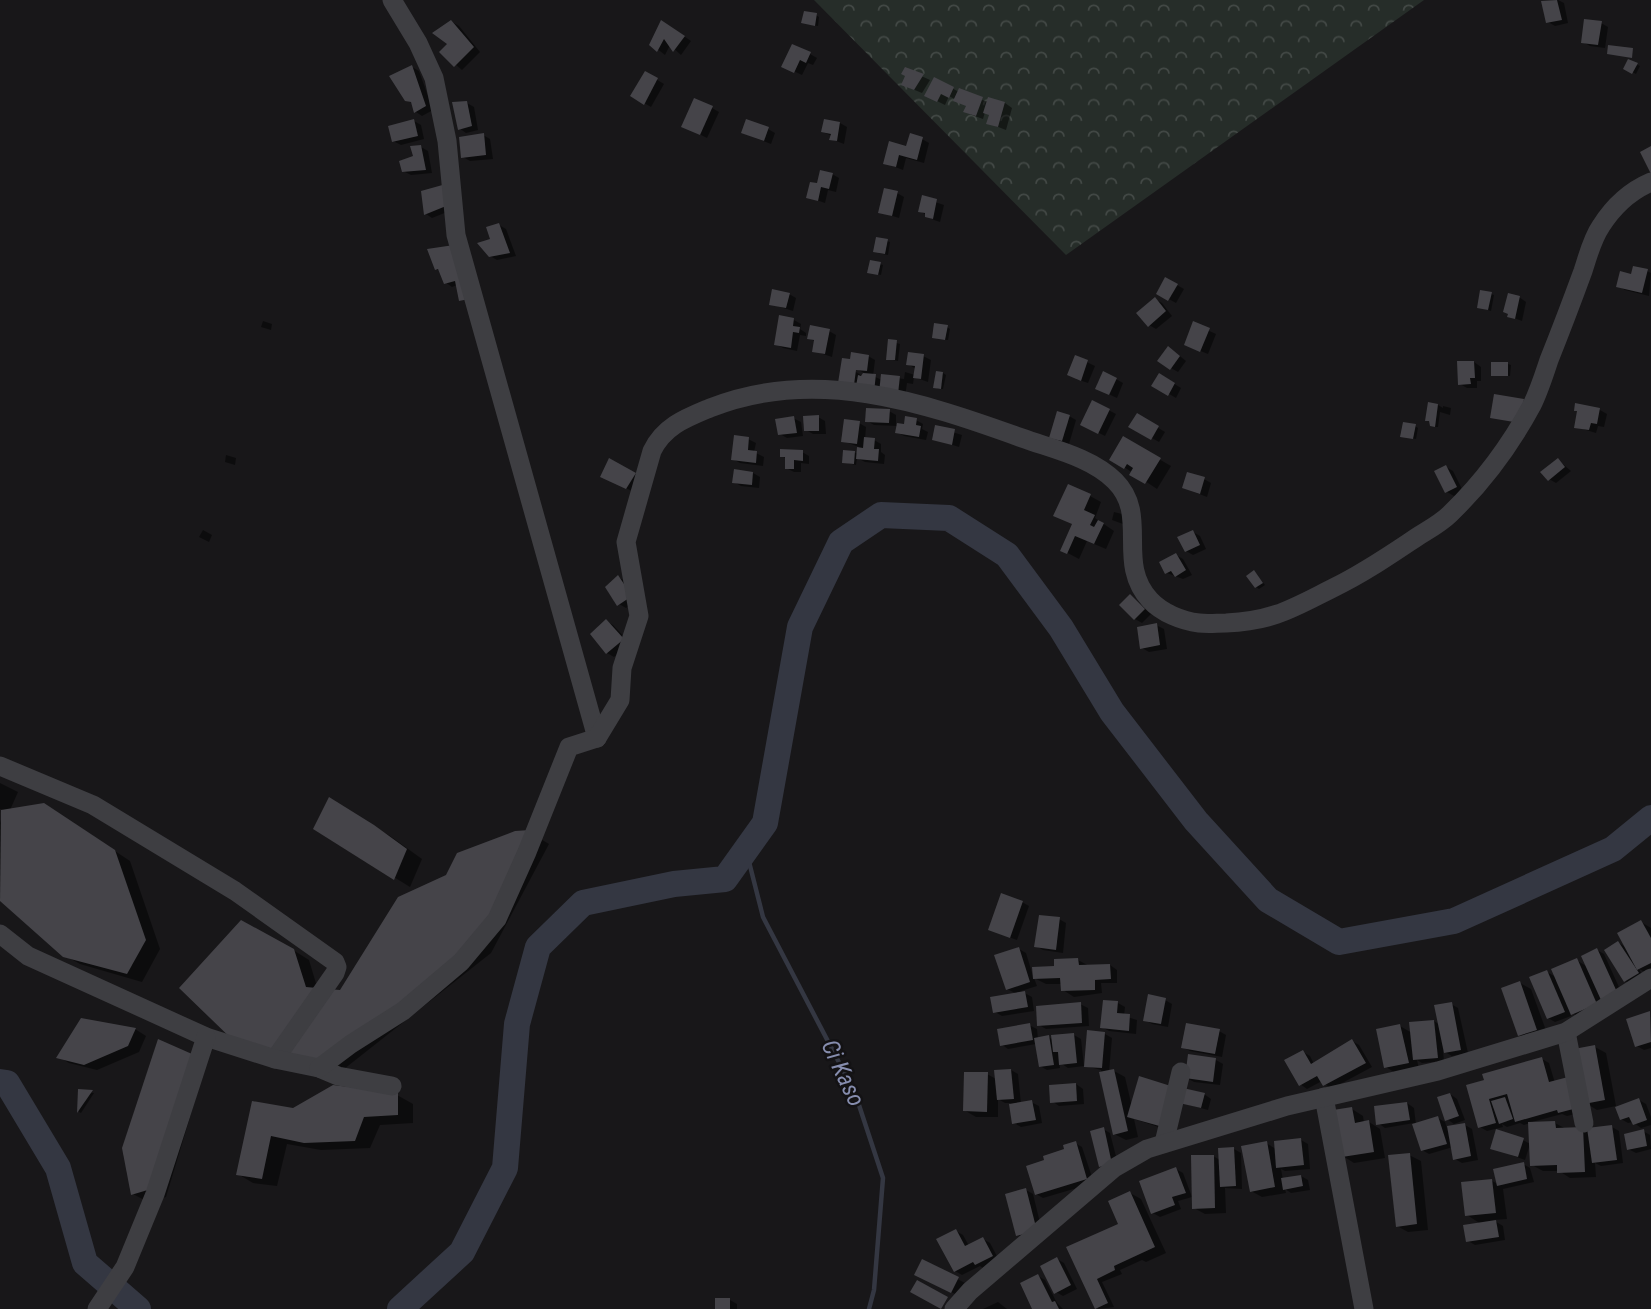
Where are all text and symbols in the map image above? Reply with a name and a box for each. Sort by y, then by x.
water label: Ci Kaso [815,1035,871,1111]

